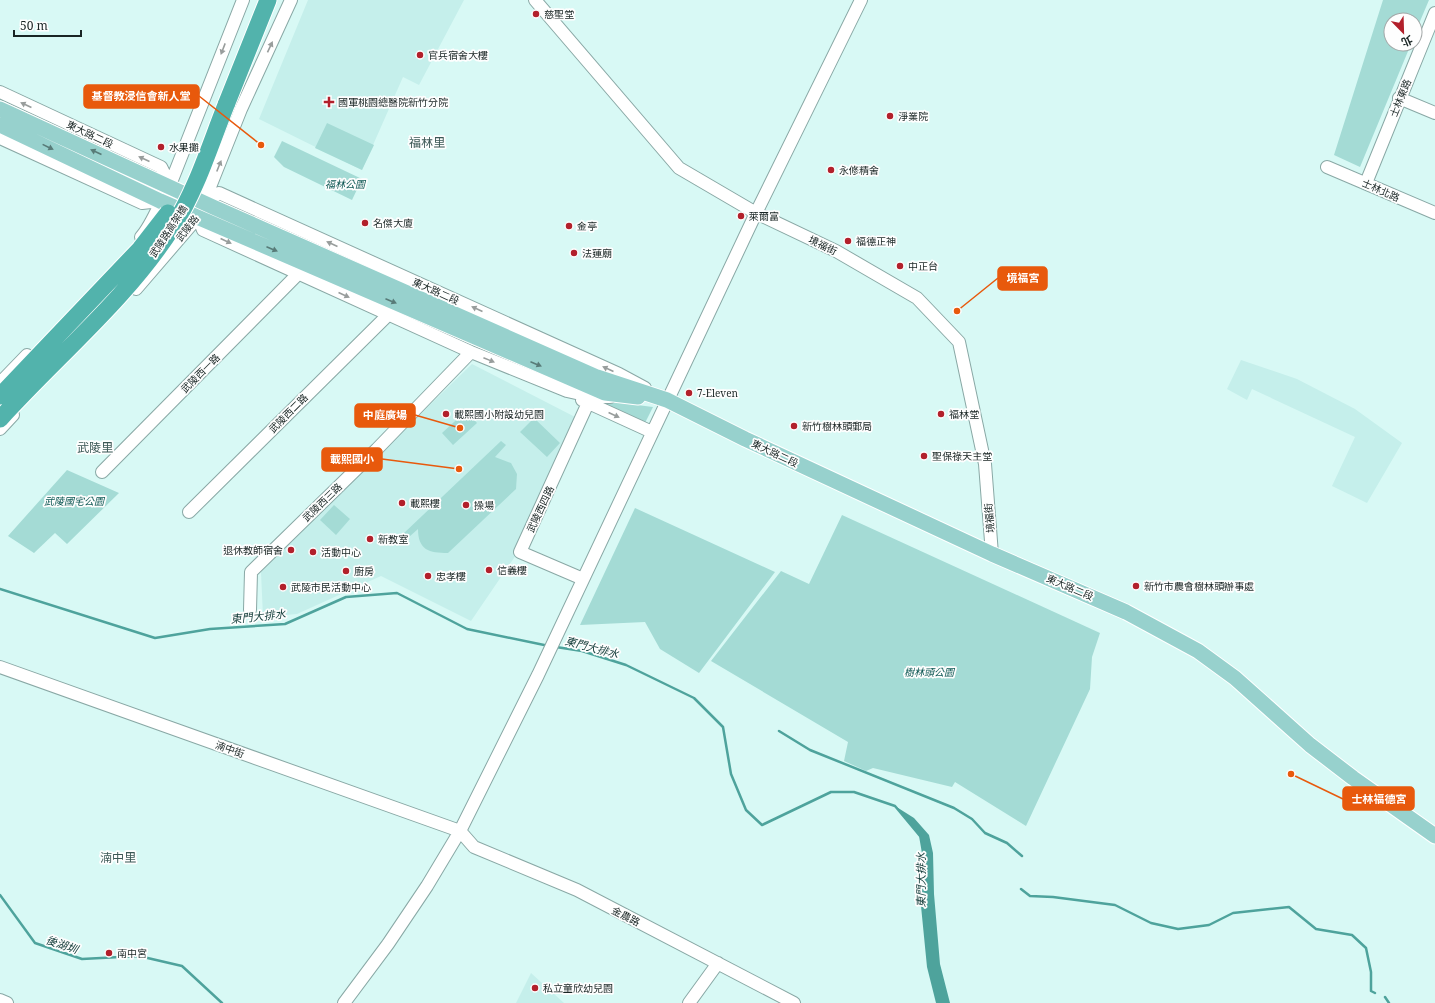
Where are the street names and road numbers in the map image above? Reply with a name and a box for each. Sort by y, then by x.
street label: 士林東路 [1386,77,1414,119]
street label: 東大路二段 [64,117,116,151]
street label: 士林北路 [1360,175,1402,205]
street label: 武陵路高架橋 [146,202,190,260]
street label: 武陵路 [172,212,202,244]
street label: 境福街 [806,232,840,258]
street label: 東大路二段 [410,274,462,308]
street label: 武陵西一路 [177,350,223,396]
street label: 武陵西二路 [265,390,311,436]
street label: 東大路二段 [749,436,801,470]
street label: 武陵西三路 [299,480,345,524]
street label: 武陵西四路 [523,483,557,535]
street label: 境福街 [981,502,997,534]
street label: 東大路二段 [1044,571,1096,603]
street label: 湳中街 [214,737,246,761]
street label: 金農路 [609,903,643,929]

